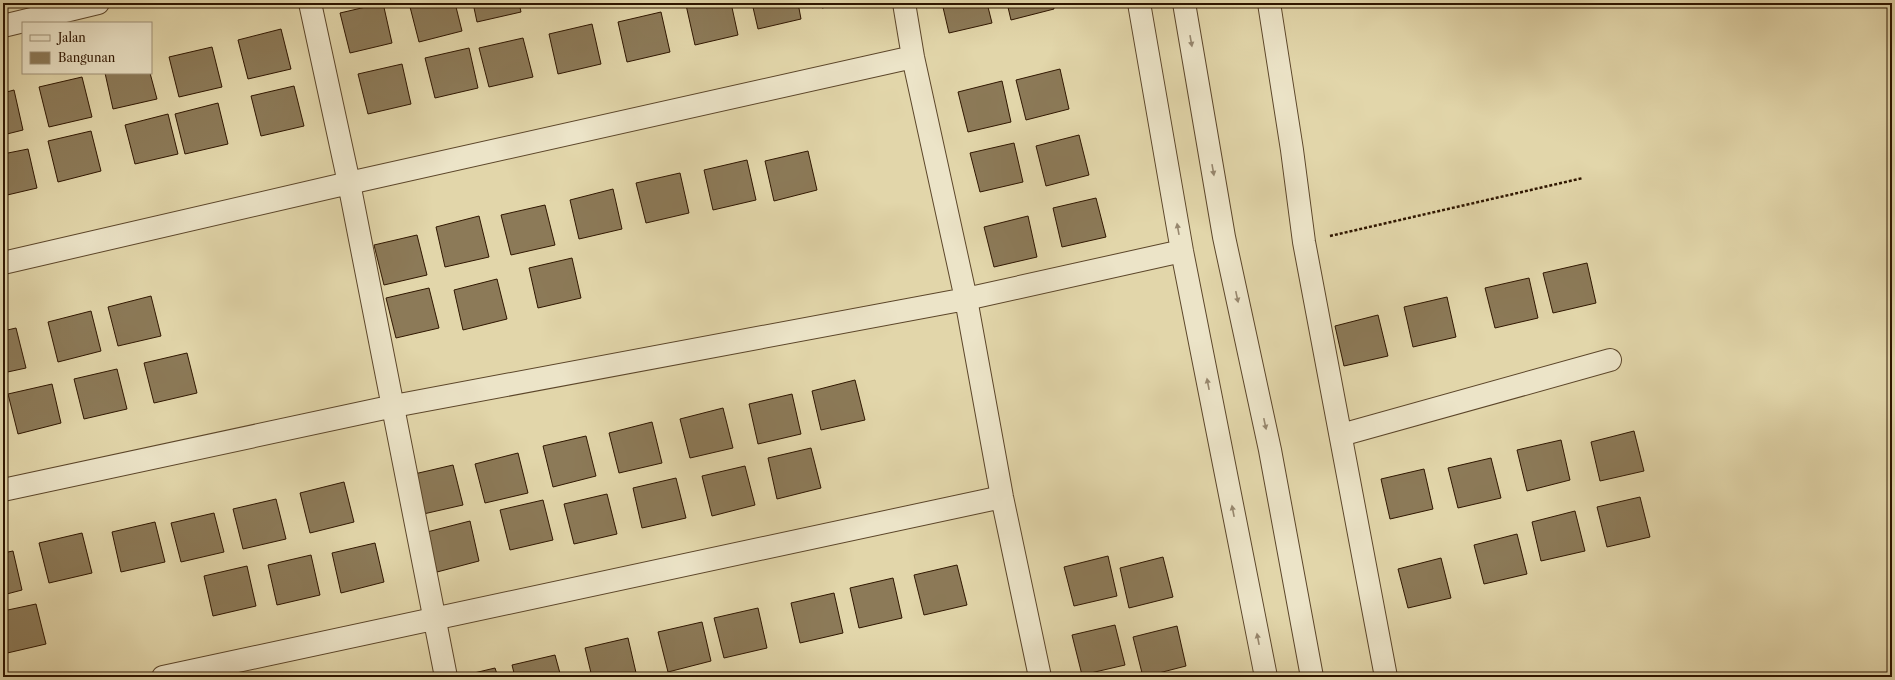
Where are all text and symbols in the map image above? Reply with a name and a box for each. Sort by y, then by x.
legend [22,22,152,74]
text: Jalan [56,30,86,45]
one-way arrow [1188,35,1194,48]
text: Bangunan [58,50,116,65]
one-way arrow [1210,164,1216,176]
one-way arrow [1175,222,1181,235]
one-way arrow [1235,291,1241,303]
one-way arrow [1205,378,1211,390]
one-way arrow [1262,418,1268,430]
one-way arrow [1230,505,1236,517]
one-way arrow [1255,633,1261,645]

